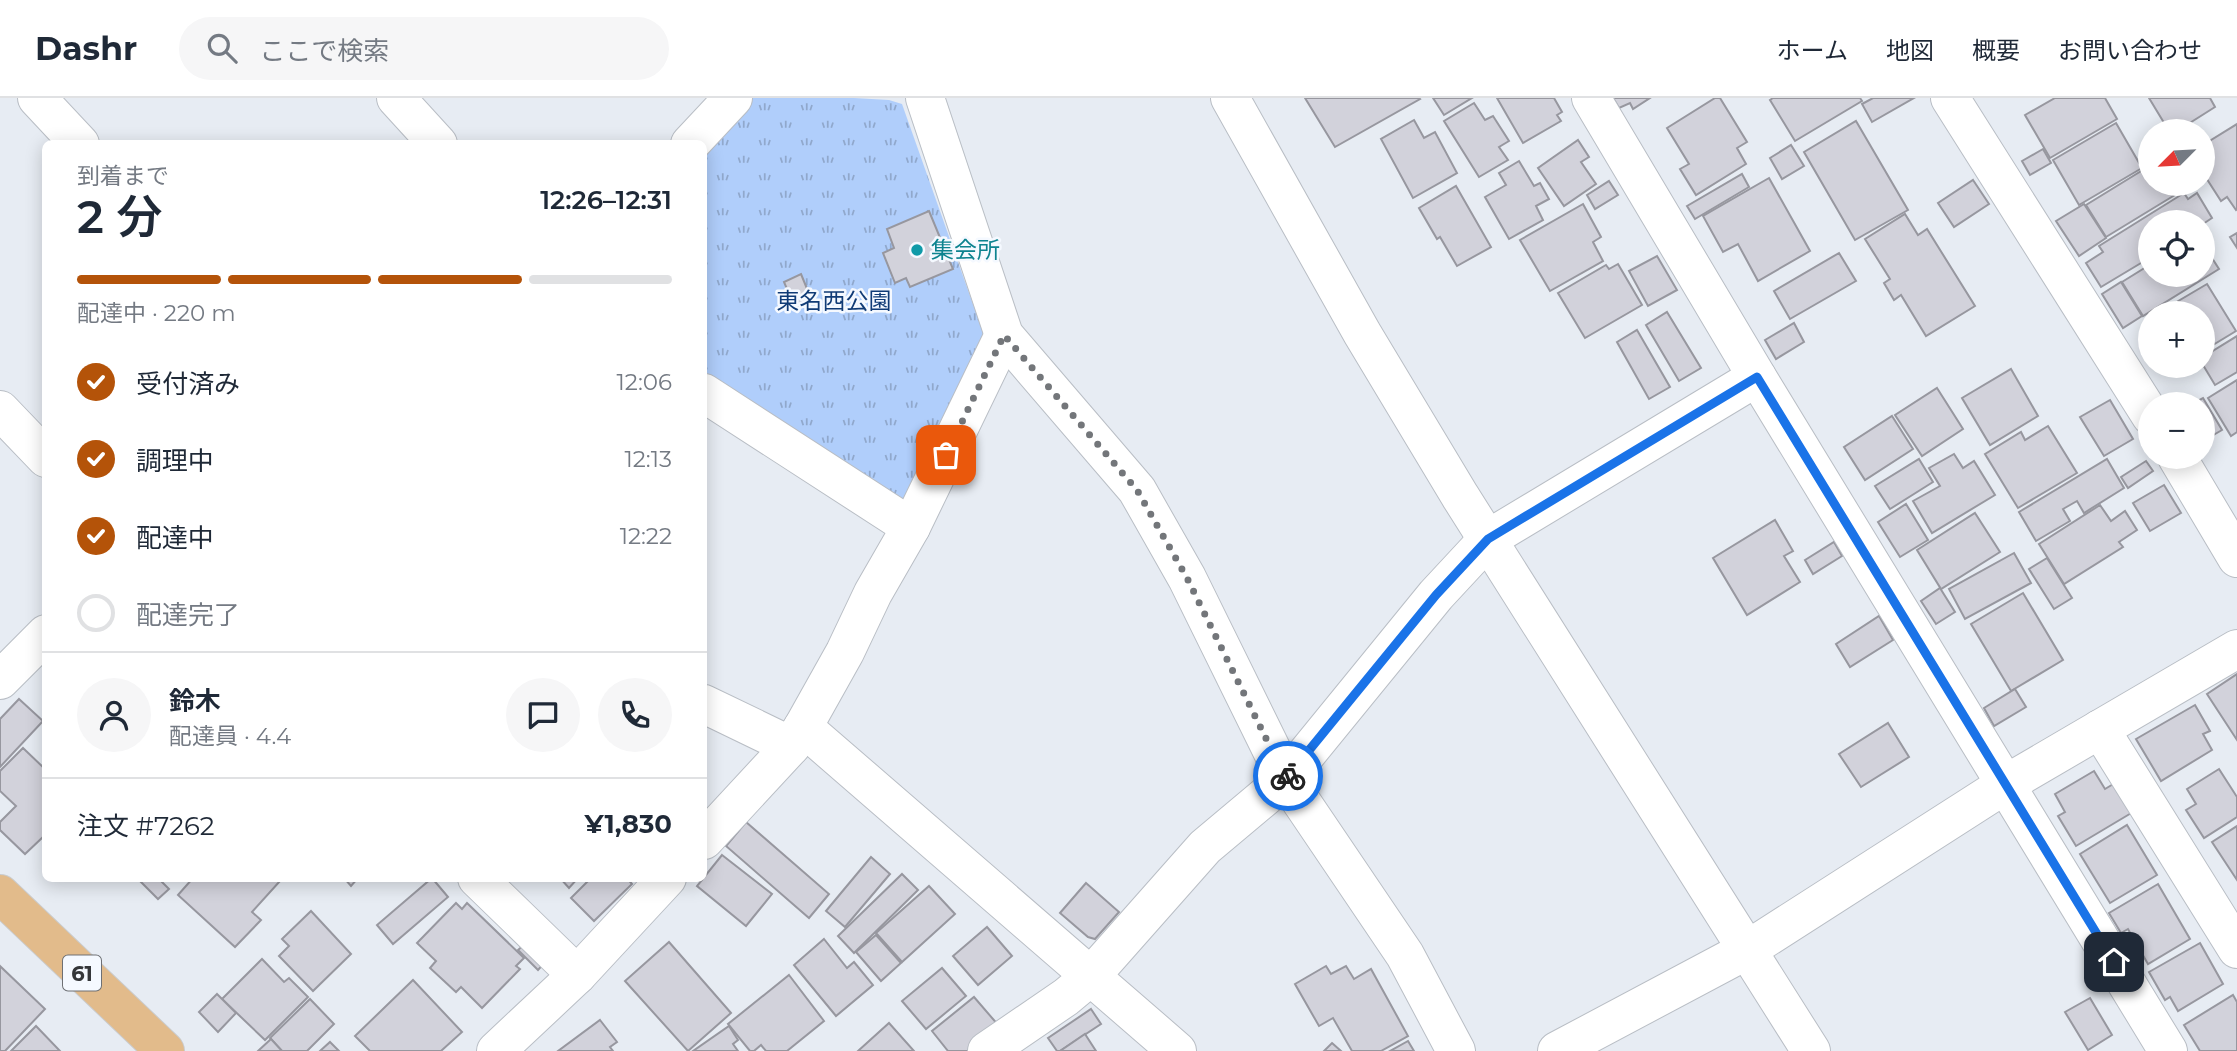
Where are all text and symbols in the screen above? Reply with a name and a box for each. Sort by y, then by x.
search box [179,17,669,80]
text: Dashr [35,28,137,68]
icon: search [203,29,241,67]
text: ここで検索 [259,35,389,67]
text: ホーム [1777,36,1848,65]
text: 地図 [1886,36,1934,65]
text: 概要 [1972,36,2020,65]
text: お問い合わせ [2058,36,2202,65]
north arrow [2138,119,2216,196]
map controls [2138,119,2215,469]
text: 到着まで [77,162,169,190]
text: 12:26–12:31 [540,184,672,216]
text: 2 分 [77,188,162,245]
button: locate [2138,210,2215,287]
place label: 集会所 [931,236,1000,264]
marker: 集会所 [909,242,925,258]
park label: 東名西公園 [777,287,892,315]
text: 配達中 · 220 m [77,299,236,327]
button: + [2138,301,2215,378]
icon: check [77,363,115,401]
text: 受付済み [136,368,240,400]
text: 12:06 [617,368,672,396]
button: − [2138,392,2215,469]
pin [916,425,976,485]
icon: bag [927,436,965,474]
icon: check [77,440,115,478]
text: 調理中 [136,445,214,477]
text: 12:13 [624,445,672,473]
icon: check [77,517,115,555]
text: 配達中 [136,522,214,554]
text: 12:22 [620,522,672,550]
text: 配達完了 [136,599,240,631]
button: person [77,678,151,752]
button: chat [506,678,580,752]
button: phone [598,678,672,752]
text: 鈴木 [169,685,221,717]
text: 配達員 · 4.4 [169,722,291,750]
courier [1253,741,1323,811]
icon: bike [1269,757,1307,795]
text: ¥1,830 [585,808,672,840]
text: 注文 #7262 [77,810,215,842]
pin [2084,932,2144,992]
icon: home [2095,943,2133,981]
road number: 61 [63,956,101,990]

